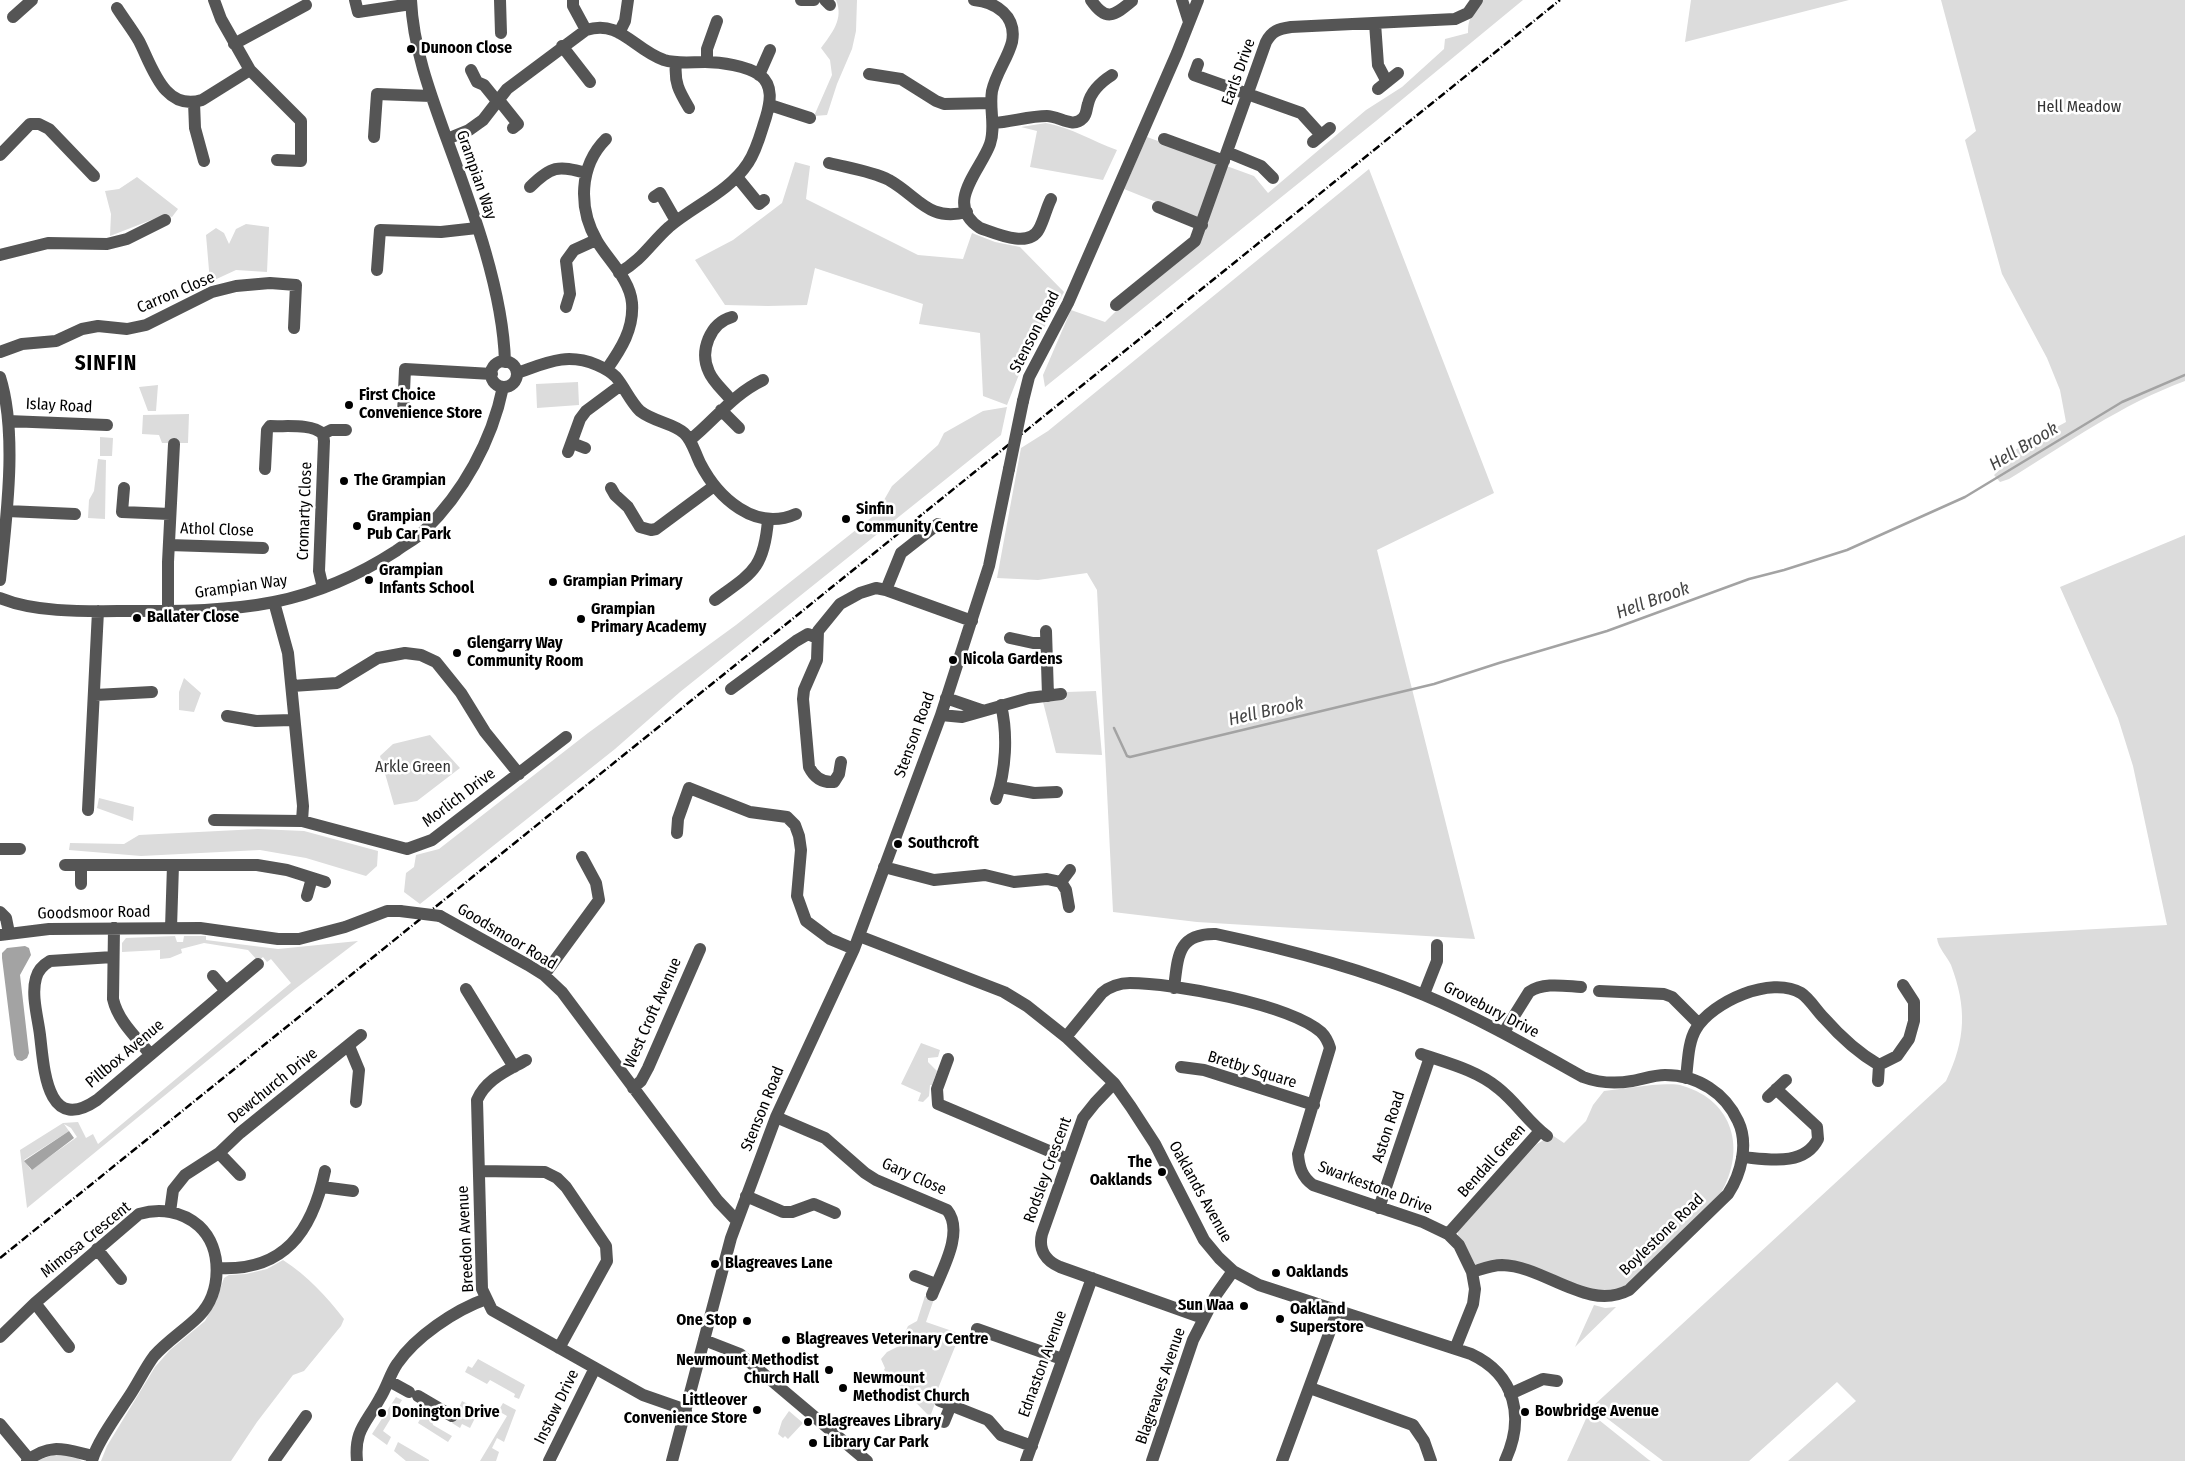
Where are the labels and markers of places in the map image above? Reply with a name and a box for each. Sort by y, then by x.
place label: Dunoon Close [421,39,512,59]
marker: Dunoon Close [405,43,417,55]
place label: First Choice Convenience Store [359,386,482,424]
marker: First Choice Convenience Store [343,399,355,411]
place label: The Grampian [354,471,446,491]
marker: The Grampian [338,475,350,487]
place label: Sinfin Community Centre [856,500,978,538]
place label: Grampian Pub Car Park [367,507,451,545]
marker: Sinfin Community Centre [840,513,852,525]
marker: Grampian Pub Car Park [351,520,363,532]
place label: Grampian Infants School [379,561,474,599]
place label: Grampian Primary [563,572,683,592]
marker: Grampian Infants School [363,574,375,586]
marker: Grampian Primary [547,576,559,588]
place label: Grampian Primary Academy [591,600,706,638]
place label: Ballater Close [147,608,239,628]
marker: Ballater Close [131,612,143,624]
marker: Grampian Primary Academy [575,613,587,625]
place label: Glengarry Way Community Room [467,634,583,672]
marker: Glengarry Way Community Room [451,647,463,659]
place label: Nicola Gardens [963,650,1063,670]
marker: Nicola Gardens [947,654,959,666]
place label: Southcroft [908,834,979,854]
marker: Southcroft [892,838,904,850]
place label: The Oaklands [1090,1153,1152,1191]
marker: The Oaklands [1156,1166,1168,1178]
place label: Blagreaves Lane [725,1254,833,1274]
marker: Blagreaves Lane [709,1258,721,1270]
place label: Oaklands [1286,1263,1348,1283]
marker: Oaklands [1270,1267,1282,1279]
place label: Sun Waa [1178,1296,1234,1316]
marker: Sun Waa [1238,1300,1250,1312]
place label: Oakland Superstore [1290,1300,1364,1338]
place label: One Stop [676,1311,737,1331]
marker: Oakland Superstore [1274,1313,1286,1325]
marker: One Stop [741,1315,753,1327]
place label: Blagreaves Veterinary Centre [796,1330,988,1350]
marker: Blagreaves Veterinary Centre [780,1334,792,1346]
place label: Newmount Methodist Church Hall [676,1351,819,1389]
marker: Newmount Methodist Church Hall [823,1364,835,1376]
place label: Newmount Methodist Church [853,1369,970,1407]
marker: Newmount Methodist Church [837,1382,849,1394]
place label: Littleover Convenience Store [624,1391,747,1429]
place label: Bowbridge Avenue [1535,1402,1659,1422]
place label: Donington Drive [392,1403,500,1423]
marker: Littleover Convenience Store [751,1404,763,1416]
marker: Bowbridge Avenue [1519,1406,1531,1418]
marker: Donington Drive [376,1407,388,1419]
place label: Blagreaves Library [818,1412,941,1432]
marker: Blagreaves Library [802,1416,814,1428]
place label: Library Car Park [823,1433,929,1453]
marker: Library Car Park [807,1437,819,1449]

